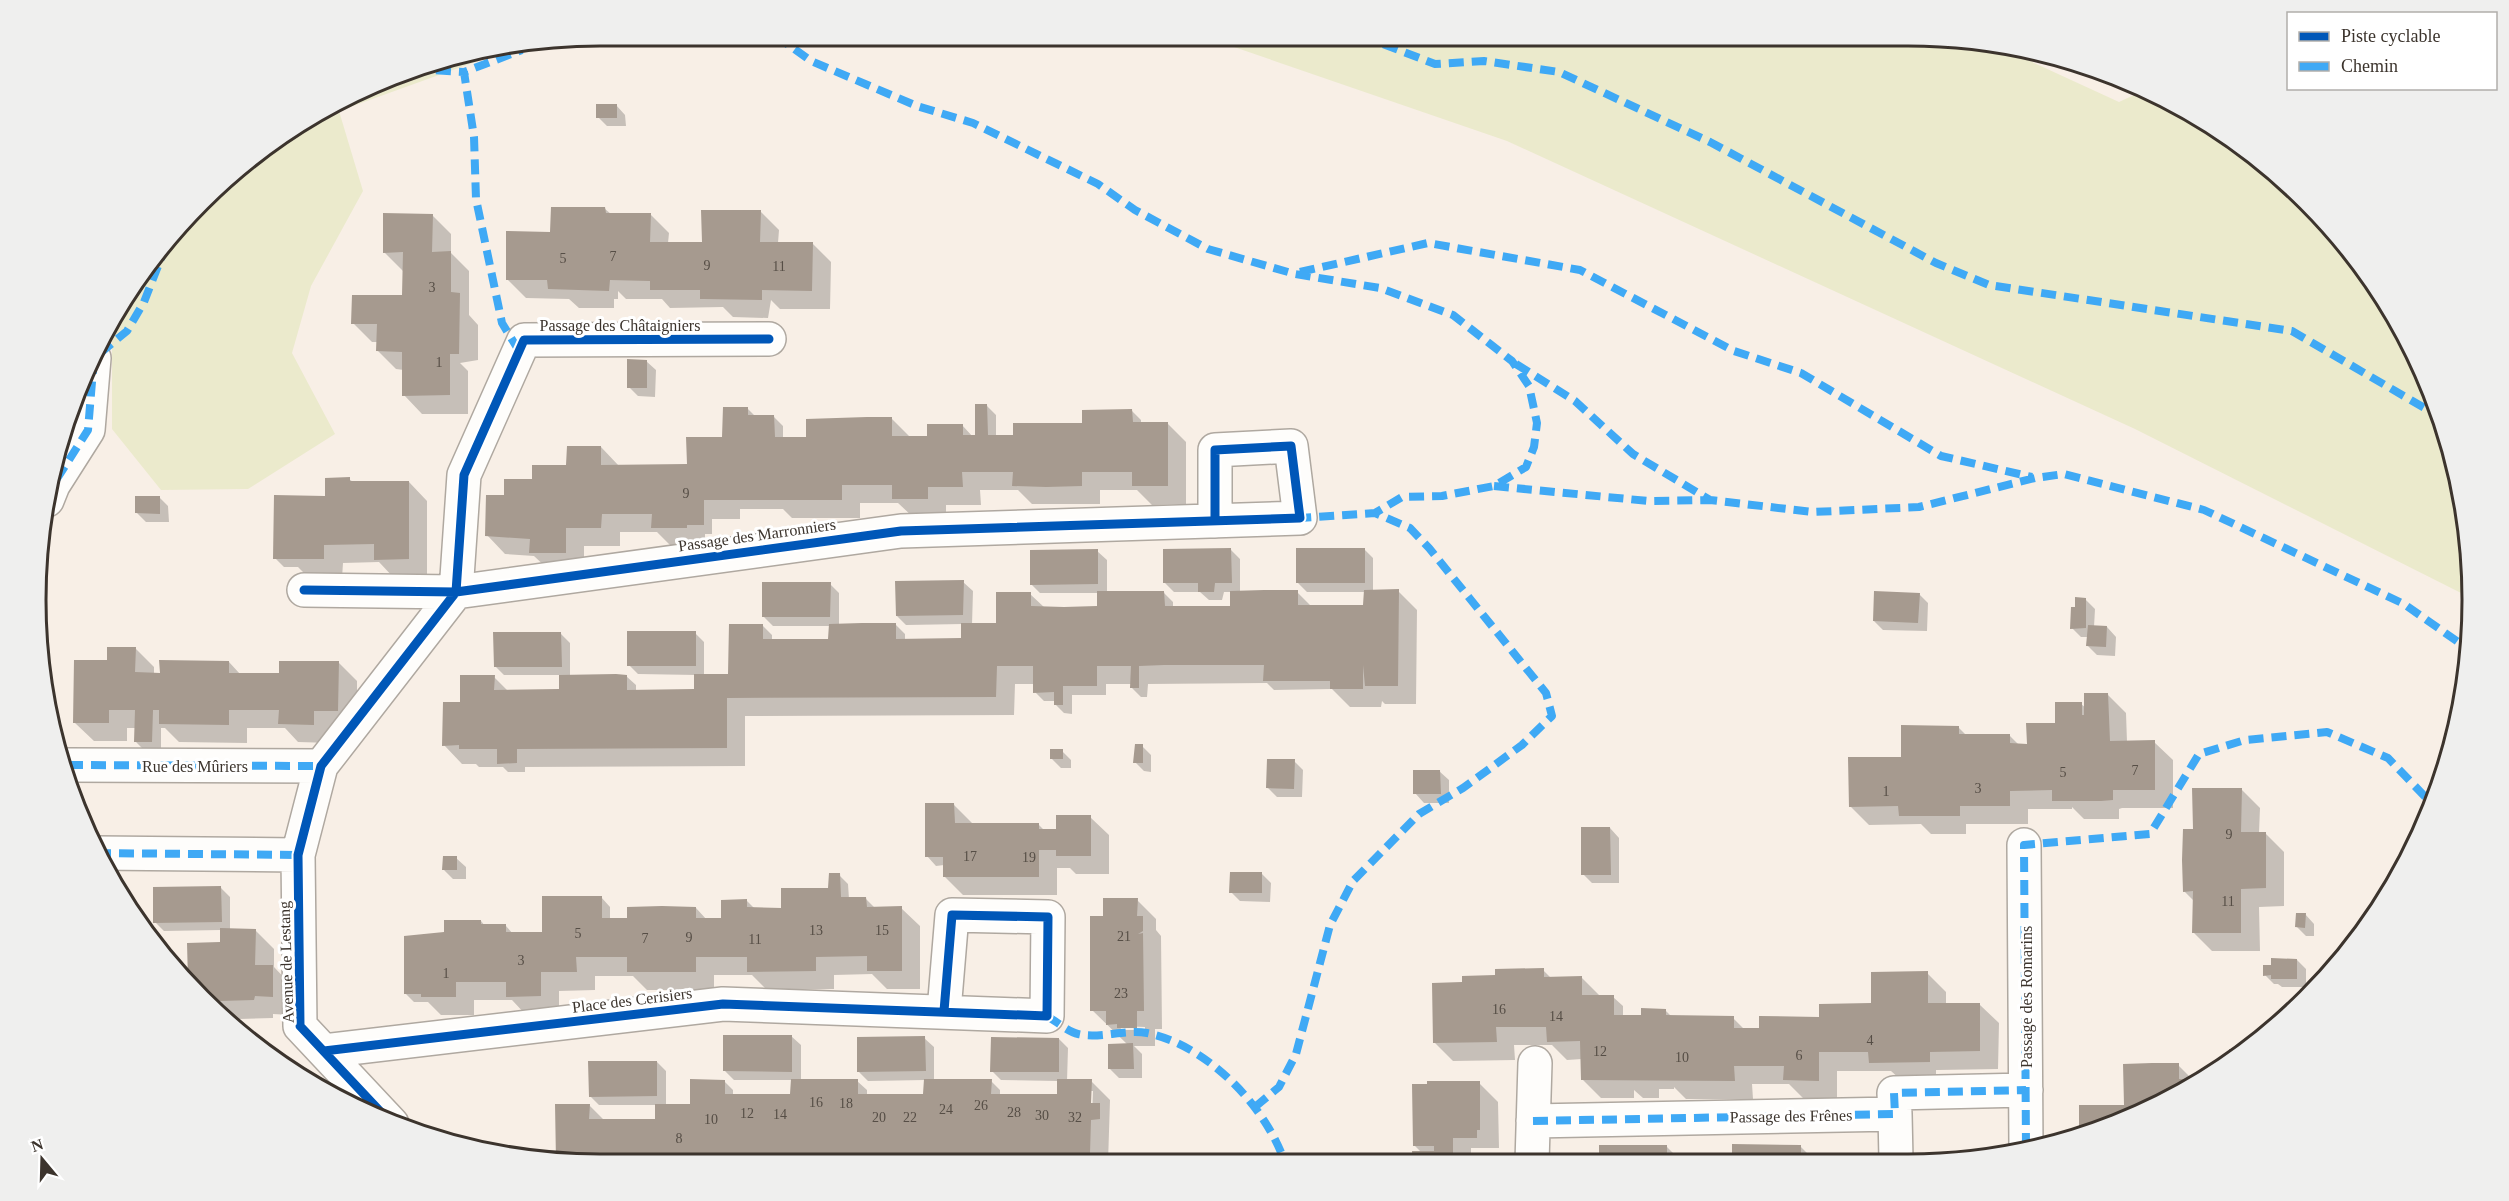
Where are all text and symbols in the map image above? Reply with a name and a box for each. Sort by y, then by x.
legend [2287,12,2497,90]
text: Piste cyclable [2341,26,2440,46]
text: Chemin [2341,56,2398,76]
house number: 7 [610,249,617,264]
house number: 5 [560,251,567,266]
house number: 9 [704,258,711,273]
house number: 11 [772,259,786,274]
house number: 3 [429,280,436,295]
street label: Passage des Châtaigniers [540,317,700,335]
house number: 1 [436,355,443,370]
house number: 9 [683,486,690,501]
street label: Passage des Marronniers [677,516,837,555]
street label: Rue des Mûriers [142,758,248,775]
house number: 7 [2132,763,2139,778]
house number: 5 [2060,765,2067,780]
house number: 3 [1975,781,1982,796]
house number: 1 [1883,784,1890,799]
house number: 9 [2226,827,2233,842]
house number: 17 [963,849,977,864]
house number: 19 [1022,850,1036,865]
house number: 11 [2221,894,2235,909]
street label: Avenue de Lestang [275,901,298,1023]
house number: 13 [809,923,823,938]
house number: 15 [875,923,889,938]
house number: 5 [575,926,582,941]
street label: Passage des Romarins [2018,926,2036,1068]
house number: 21 [1117,929,1131,944]
house number: 9 [686,930,693,945]
house number: 7 [642,931,649,946]
house number: 11 [748,932,762,947]
house number: 3 [518,953,525,968]
house number: 1 [443,966,450,981]
street label: Place des Cerisiers [571,984,693,1016]
house number: 23 [1114,986,1128,1001]
house number: 16 [1492,1002,1506,1017]
house number: 14 [1549,1009,1563,1024]
house number: 4 [1867,1033,1874,1048]
house number: 12 [1593,1044,1607,1059]
house number: 6 [1796,1048,1803,1063]
house number: 10 [1675,1050,1689,1065]
house number: 16 [809,1095,823,1110]
house number: 18 [839,1096,853,1111]
house number: 26 [974,1098,988,1113]
house number: 24 [939,1102,953,1117]
house number: 28 [1007,1105,1021,1120]
house number: 12 [740,1106,754,1121]
street label: Passage des Frênes [1730,1106,1852,1127]
house number: 14 [773,1107,787,1122]
house number: 30 [1035,1108,1049,1123]
house number: 20 [872,1110,886,1125]
house number: 22 [903,1110,917,1125]
house number: 32 [1068,1110,1082,1125]
house number: 10 [704,1112,718,1127]
north arrow [12,1129,72,1189]
house number: 8 [676,1131,683,1146]
text: N [29,1135,46,1155]

